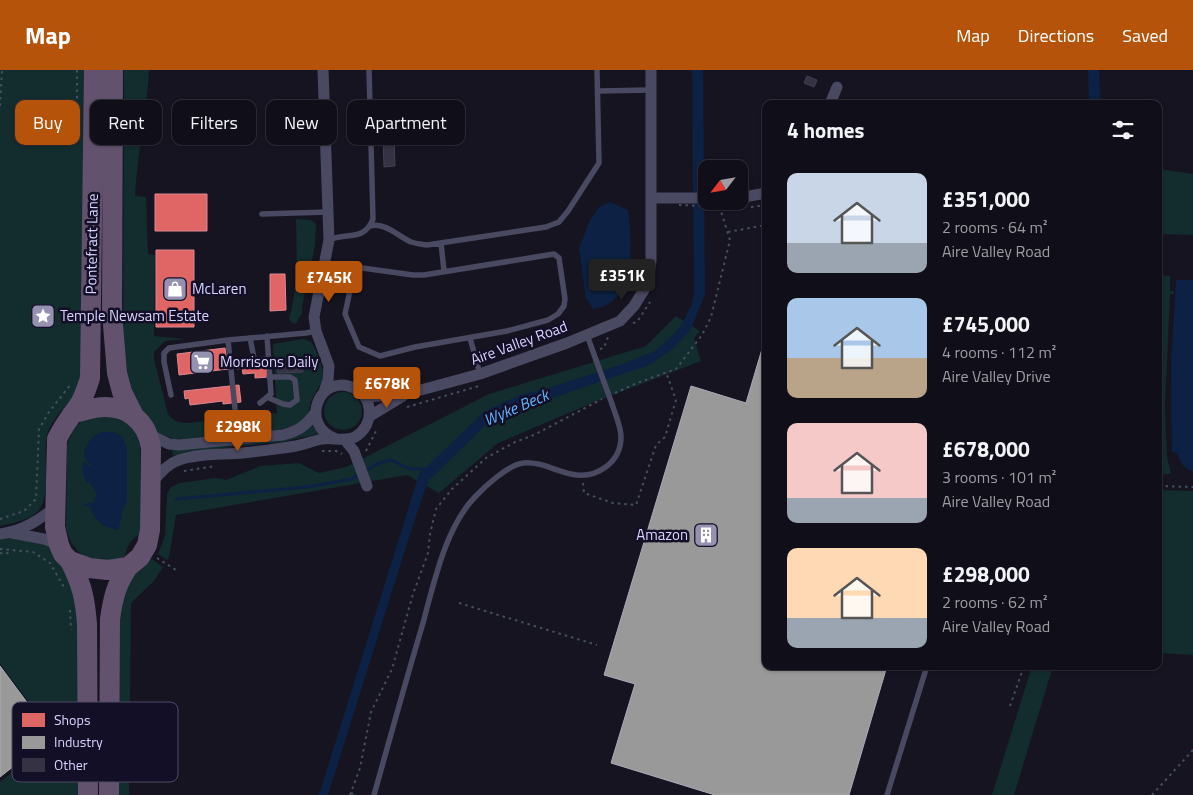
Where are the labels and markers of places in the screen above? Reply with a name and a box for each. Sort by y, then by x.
pin: £351K [587,258,657,301]
pin: £745K [294,260,364,303]
shop icon: McLaren [162,276,188,302]
place label: McLaren [192,277,246,300]
place icon: Temple Newsam Estate [30,303,56,329]
place label: Temple Newsam Estate [60,304,209,327]
supermarket icon: Morrisons Daily [189,349,215,375]
place label: Morrisons Daily [220,350,319,373]
pin: £678K [352,366,422,409]
pin: £298K [203,410,273,452]
building icon: Amazon [693,522,719,548]
place label: Amazon [636,523,688,546]

